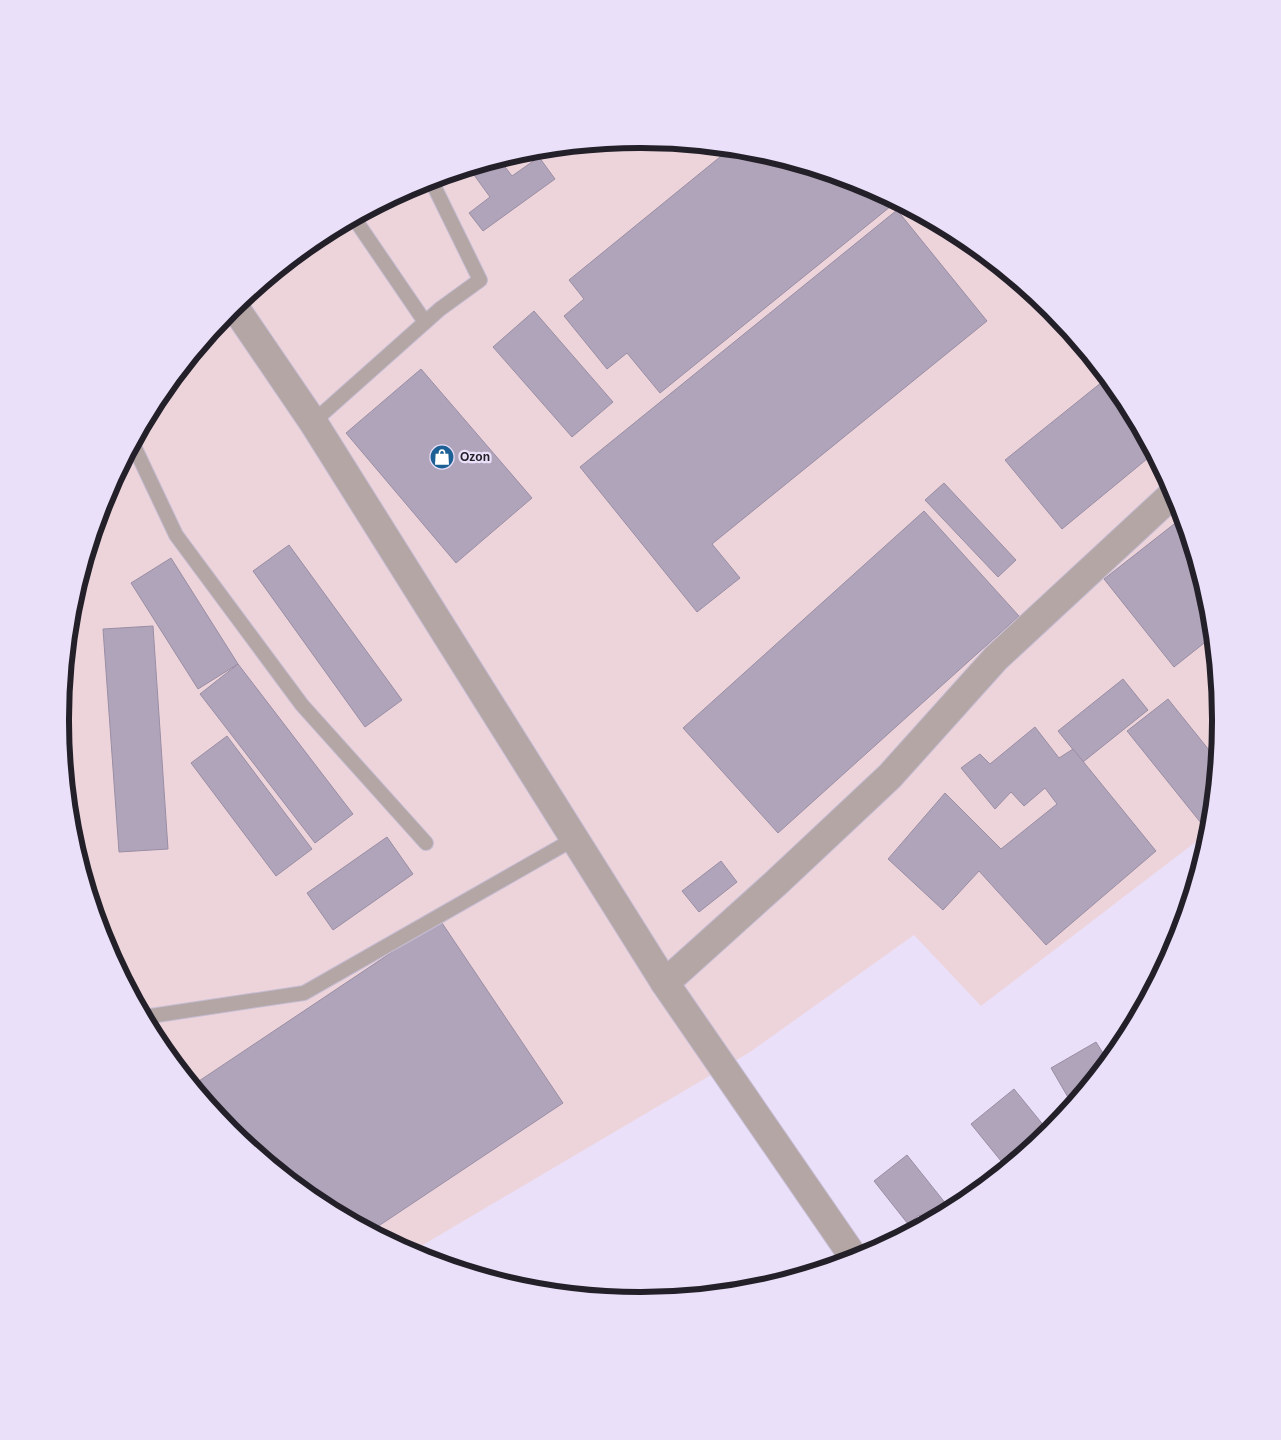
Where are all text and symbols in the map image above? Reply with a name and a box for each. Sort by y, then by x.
shop icon: Ozon [429,444,455,470]
place label: Ozon [460,450,490,464]

